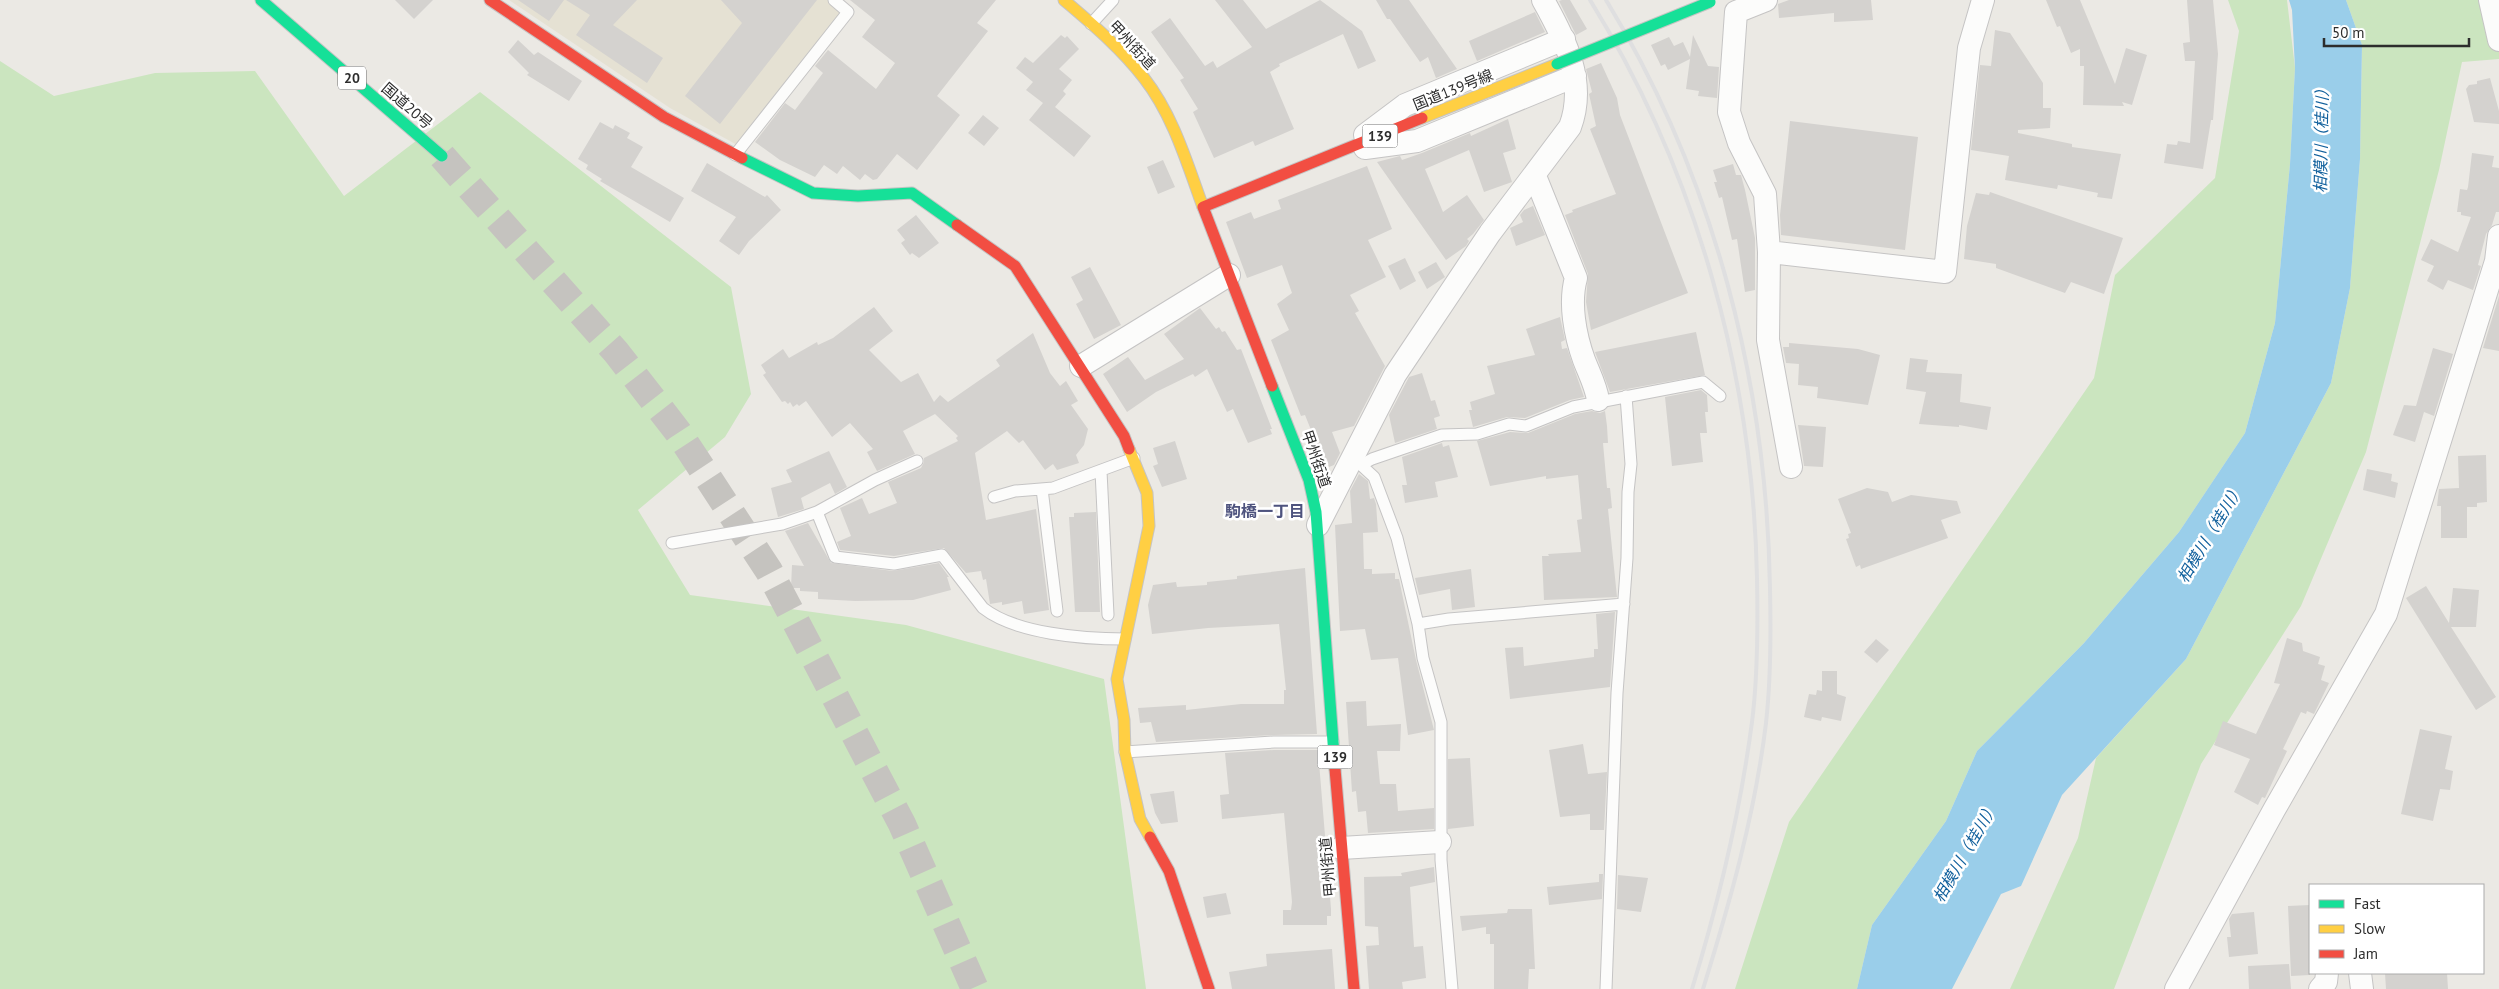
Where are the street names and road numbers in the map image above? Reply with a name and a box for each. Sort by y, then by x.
street label: 甲州街道 [1105,16,1160,73]
street label: 国道139号線 [1410,65,1496,114]
road number: 20 [338,66,366,90]
street label: 国道20号 [378,78,437,133]
road number: 139 [1362,124,1398,148]
street label: 甲州街道 [1298,427,1335,490]
road number: 139 [1318,746,1352,769]
street label: 甲州街道 [1315,836,1340,898]

